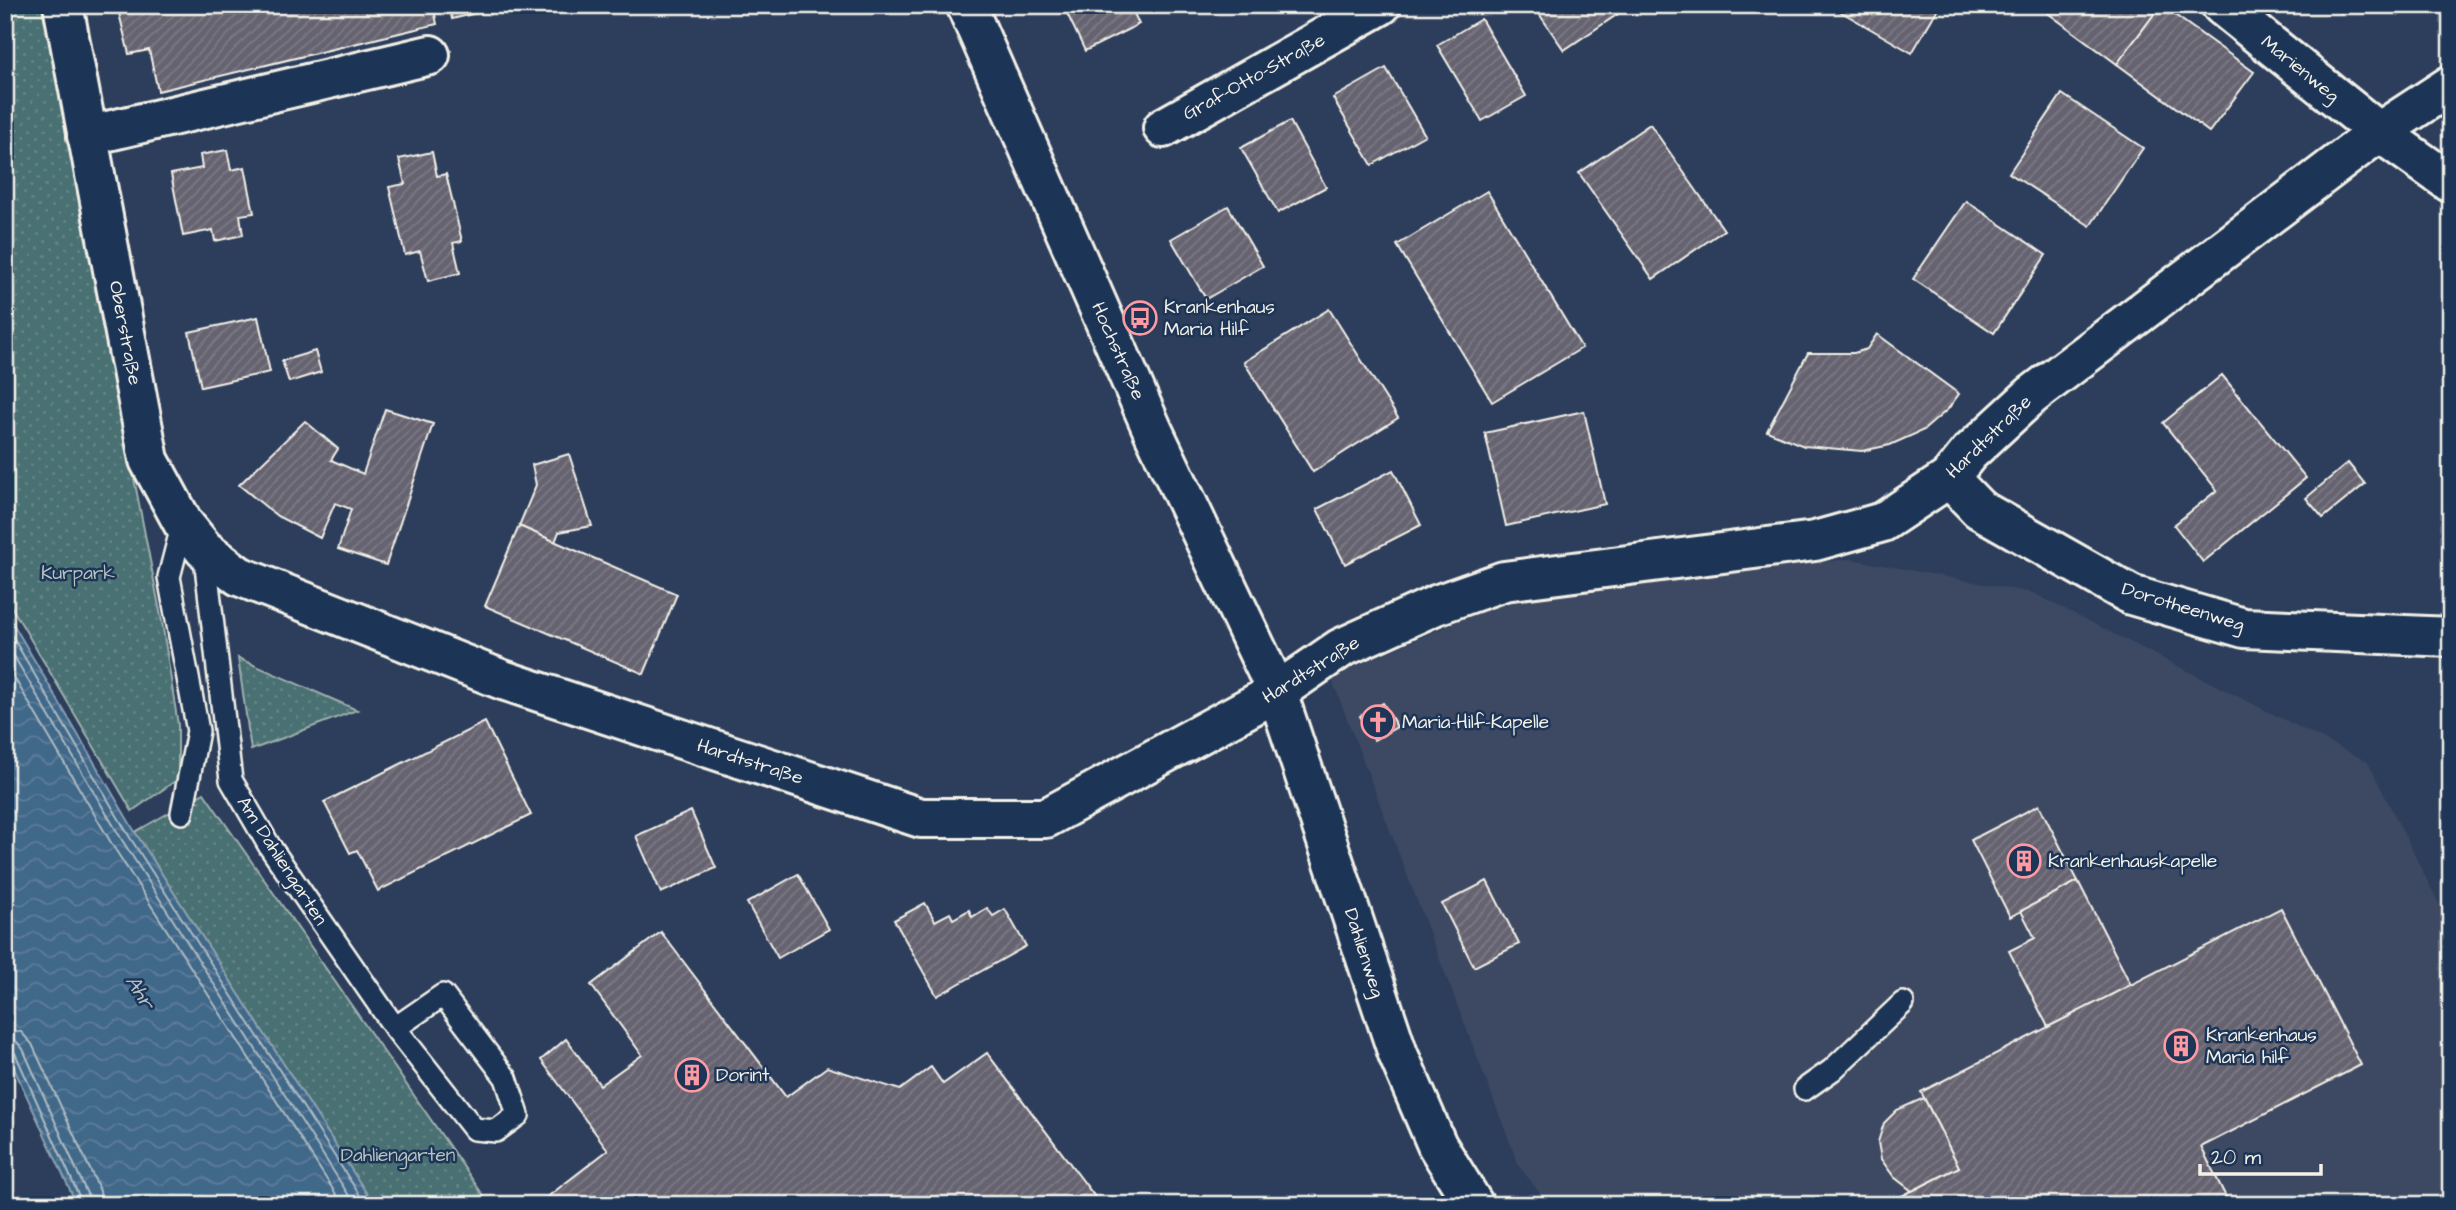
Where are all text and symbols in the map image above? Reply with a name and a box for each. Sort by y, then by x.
street label: Graf-Otto-Straße [1178,27,1330,127]
street label: Marienweg [2254,29,2345,110]
street label: Oberstraße [102,279,148,387]
place label: Krankenhaus Maria Hilf [1164,294,1275,343]
street label: Hochstraße [1084,298,1152,404]
bus stop icon: Krankenhaus Maria Hilf [1121,299,1159,337]
street label: Hardtstraße [1940,389,2038,485]
park label: Kurpark [41,560,115,587]
street label: Dorotheenweg [2118,576,2248,639]
street label: Hardtstraße [1257,629,1365,711]
church icon: Maria-Hilf-Kapelle [1359,703,1397,741]
place label: Maria-Hilf-Kapelle [1402,709,1549,736]
street label: Hardtstraße [693,732,807,792]
street label: Am Dahliengarten [229,791,334,931]
building icon: Krankenhauskapelle [2005,842,2043,880]
place label: Krankenhauskapelle [2048,848,2217,875]
street label: Dahlienweg [1336,905,1391,1002]
water label: Ahr [118,969,163,1017]
place label: Krankenhaus Maria hilf [2206,1022,2317,1071]
building icon: Krankenhaus Maria hilf [2162,1027,2200,1065]
building icon: Dorint [673,1056,711,1094]
place label: Dorint [716,1062,770,1089]
scale bar [2200,1133,2321,1177]
park label: Dahliengarten [341,1142,455,1170]
text: 20 m [2211,1143,2262,1172]

